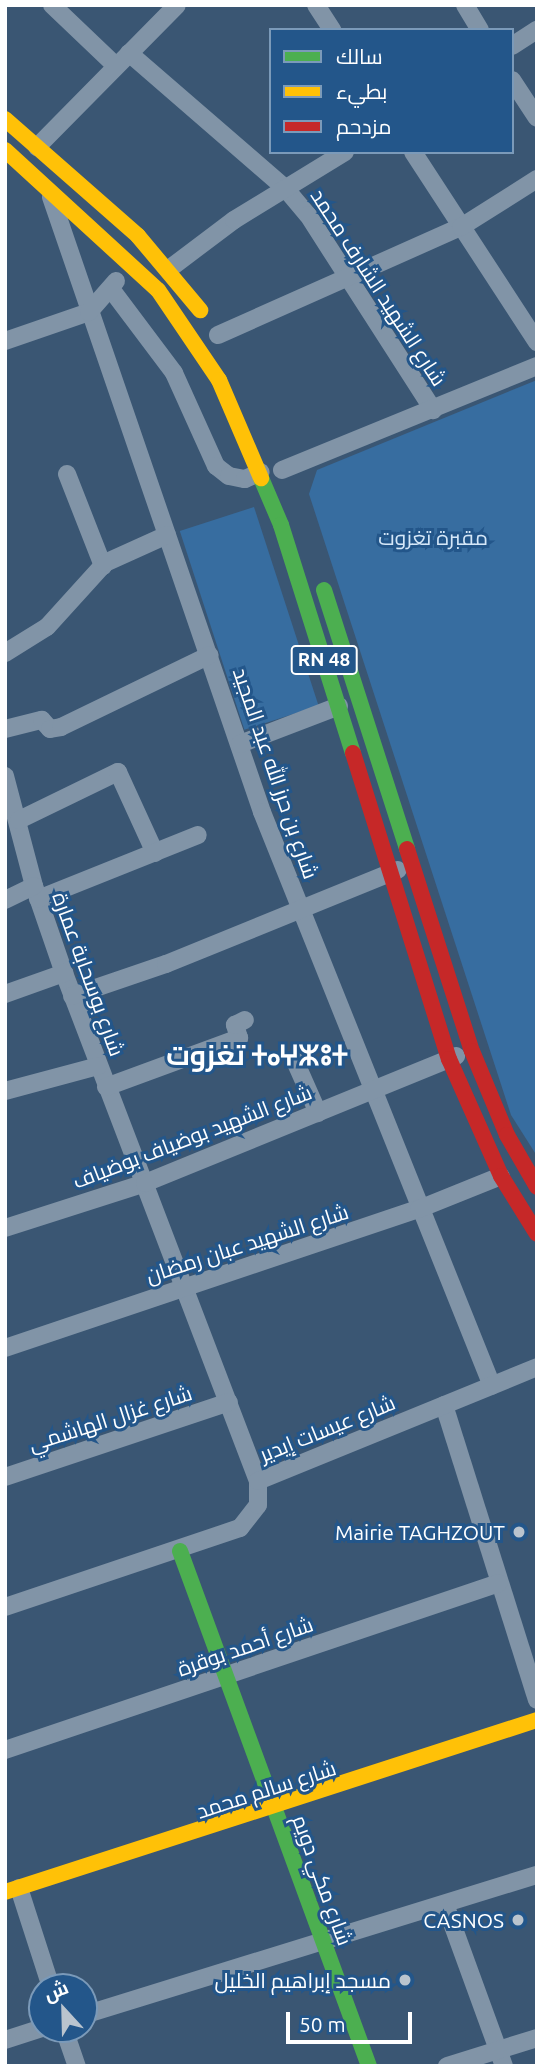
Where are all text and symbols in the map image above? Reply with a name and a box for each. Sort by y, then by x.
legend [269,28,514,154]
text: سالك [336,44,383,68]
text: بطيء [336,79,387,103]
text: مزدحم [336,114,391,138]
street label: شارع الشهيد الشارف محمد [306,184,452,390]
park label: مقبرة تغزوت [378,524,488,550]
road number: RN 48 [289,645,359,676]
street label: شارع بن حرز الله عبد المجيد [228,664,324,882]
street label: شارع بوسحابة عمارة [48,889,130,1059]
district label: تغزوت ⵜⴰⵖⵣⵓⵜ [166,1038,348,1072]
street label: شارع الشهيد بوضياف بوضياف [69,1079,315,1193]
street label: شارع الشهيد عبان رمضان [142,1198,352,1288]
street label: شارع غزال الهاشمي [25,1380,195,1456]
street label: شارع عيسات إيدير [255,1389,399,1467]
place label: Mairie TAGHZOUT [335,1519,505,1545]
marker: Mairie TAGHZOUT [511,1524,527,1540]
street label: شارع أحمد بوقرة [174,1611,316,1681]
street label: شارع سالم محمد [193,1755,339,1823]
street label: شارع مكي دويم [288,1811,358,1949]
place label: CASNOS [423,1907,504,1933]
marker: CASNOS [510,1912,526,1928]
place label: مسجد إبراهيم الخليل [215,1967,391,1993]
marker: مسجد إبراهيم الخليل [397,1972,413,1988]
north arrow [28,1973,98,2043]
text: ش [40,1976,71,2005]
scale bar [290,1997,416,2041]
text: 50 m [299,2012,346,2036]

